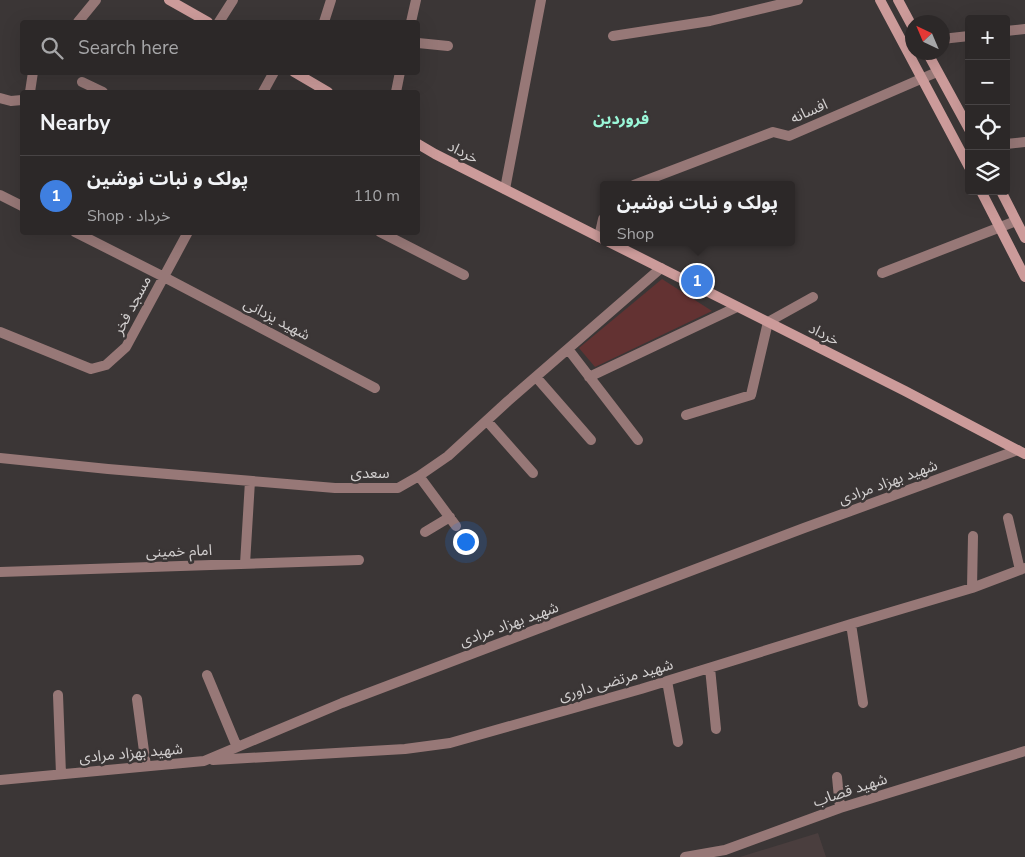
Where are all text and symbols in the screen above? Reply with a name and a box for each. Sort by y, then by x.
north arrow [905,15,950,60]
map controls [965,15,1010,195]
button: + [965,15,1010,60]
search box [20,20,420,75]
icon: search [38,34,66,62]
text: Search here [78,35,179,61]
button: − [965,60,1010,105]
street label: افسانه [787,94,831,128]
button: locate [965,105,1010,150]
district label: فروردین [593,108,649,130]
text: Nearby [40,109,110,137]
street label: خرداد [444,136,482,168]
button: layers [965,150,1010,195]
text: پولک و نبات نوشین [87,166,248,192]
popup [600,181,795,246]
text: 1 [51,185,61,207]
text: 110 m [353,185,400,207]
text: پولک و نبات نوشین [617,190,778,216]
text: Shop · خرداد [87,205,170,227]
text: Shop [617,223,654,245]
pin: 1 [681,262,713,300]
street label: مسجد فخر [108,272,156,339]
street label: شهید یزدانی [240,293,314,345]
street label: خرداد [805,318,843,350]
street label: شهید بهزاد مرادی [836,455,941,509]
street label: سعدی [351,463,390,483]
your location [453,529,479,555]
street label: امام خمینی [146,540,212,563]
street label: شهید بهزاد مرادی [457,597,562,651]
street label: شهید مرتضی داوری [556,654,676,706]
street label: شهید بهزاد مرادی [78,738,184,768]
street label: شهید قصاب [810,769,890,811]

